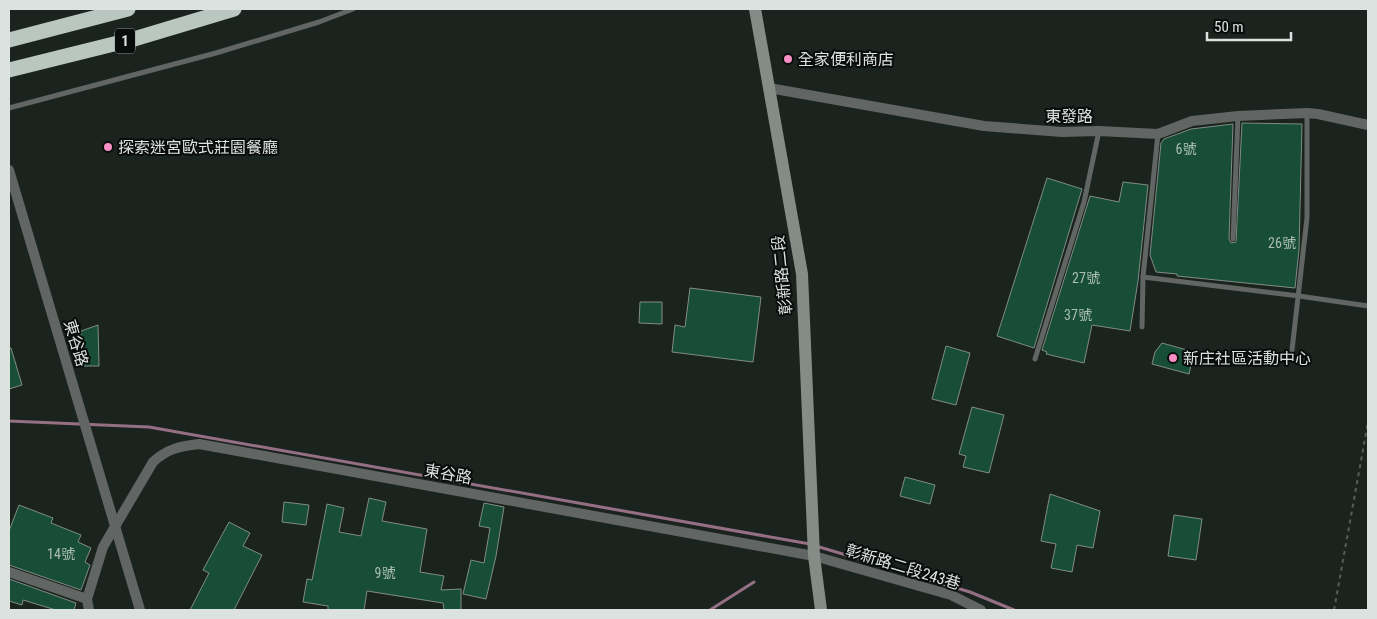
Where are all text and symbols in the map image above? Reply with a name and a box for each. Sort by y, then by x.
scale bar [1207,10,1291,42]
text: 50 m [1214,18,1244,36]
road number: 1 [115,28,135,54]
place label: 全家便利商店 [798,50,894,69]
marker: 全家便利商店 [782,53,794,65]
street label: 東發路 [1045,107,1093,126]
place label: 探索迷宮歐式莊園餐廳 [118,138,278,157]
marker: 探索迷宮歐式莊園餐廳 [102,141,114,153]
house number: 6號 [1176,141,1196,157]
street label: 彰新路二段 [768,234,796,316]
house number: 26號 [1268,235,1296,251]
house number: 27號 [1072,270,1100,286]
house number: 37號 [1064,307,1092,323]
street label: 東谷路 [60,317,92,369]
place label: 新庄社區活動中心 [1183,349,1311,368]
marker: 新庄社區活動中心 [1167,352,1179,364]
street label: 東谷路 [423,460,473,488]
street label: 彰新路二段243巷 [843,540,963,594]
house number: 14號 [47,546,75,562]
house number: 9號 [375,565,395,581]

